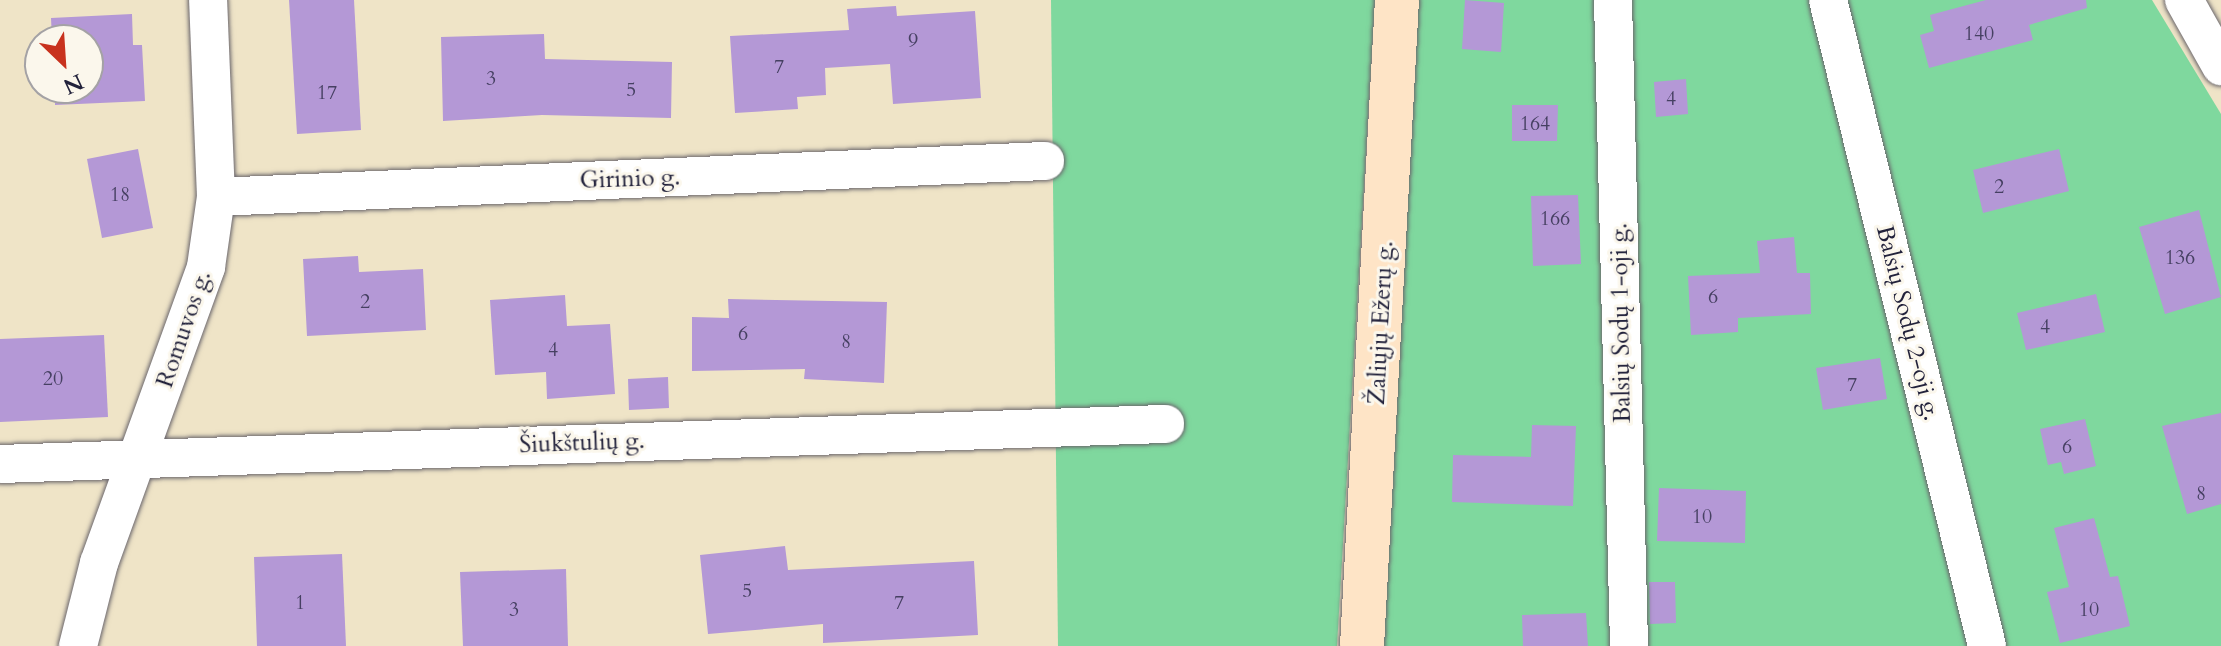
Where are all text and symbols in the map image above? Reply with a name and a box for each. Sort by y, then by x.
house number: 140 [1964,21,1994,45]
north arrow [24,24,104,104]
house number: 9 [908,28,918,52]
house number: 7 [774,54,784,78]
text: N [58,66,88,102]
house number: 3 [486,66,496,90]
house number: 5 [626,77,636,101]
house number: 17 [317,80,337,104]
house number: 4 [1666,86,1676,110]
house number: 164 [1520,111,1550,135]
street label: Girinio g. [579,163,681,195]
house number: 2 [1994,174,2004,198]
house number: 18 [110,182,130,206]
house number: 166 [1540,206,1570,230]
street label: Balsių Sodų 2-oji g. [1870,222,1946,424]
street label: Balsių Sodų 1-oji g. [1605,223,1637,423]
street label: Žaliųjų Ežerų g. [1362,240,1400,406]
house number: 136 [2165,245,2195,269]
street label: Romuvos g. [150,267,218,391]
house number: 6 [1708,284,1718,308]
house number: 2 [360,289,370,313]
house number: 4 [2040,314,2050,338]
house number: 6 [738,321,748,345]
house number: 8 [841,329,851,353]
house number: 4 [548,337,558,361]
house number: 20 [43,366,63,390]
house number: 7 [1847,372,1857,396]
street label: Šiukštulių g. [519,426,645,460]
house number: 6 [2062,434,2072,458]
house number: 8 [2196,481,2206,505]
house number: 10 [1692,504,1712,528]
house number: 5 [742,578,752,602]
house number: 1 [295,590,305,614]
house number: 7 [894,590,904,614]
house number: 3 [509,597,519,621]
house number: 10 [2079,597,2099,621]

